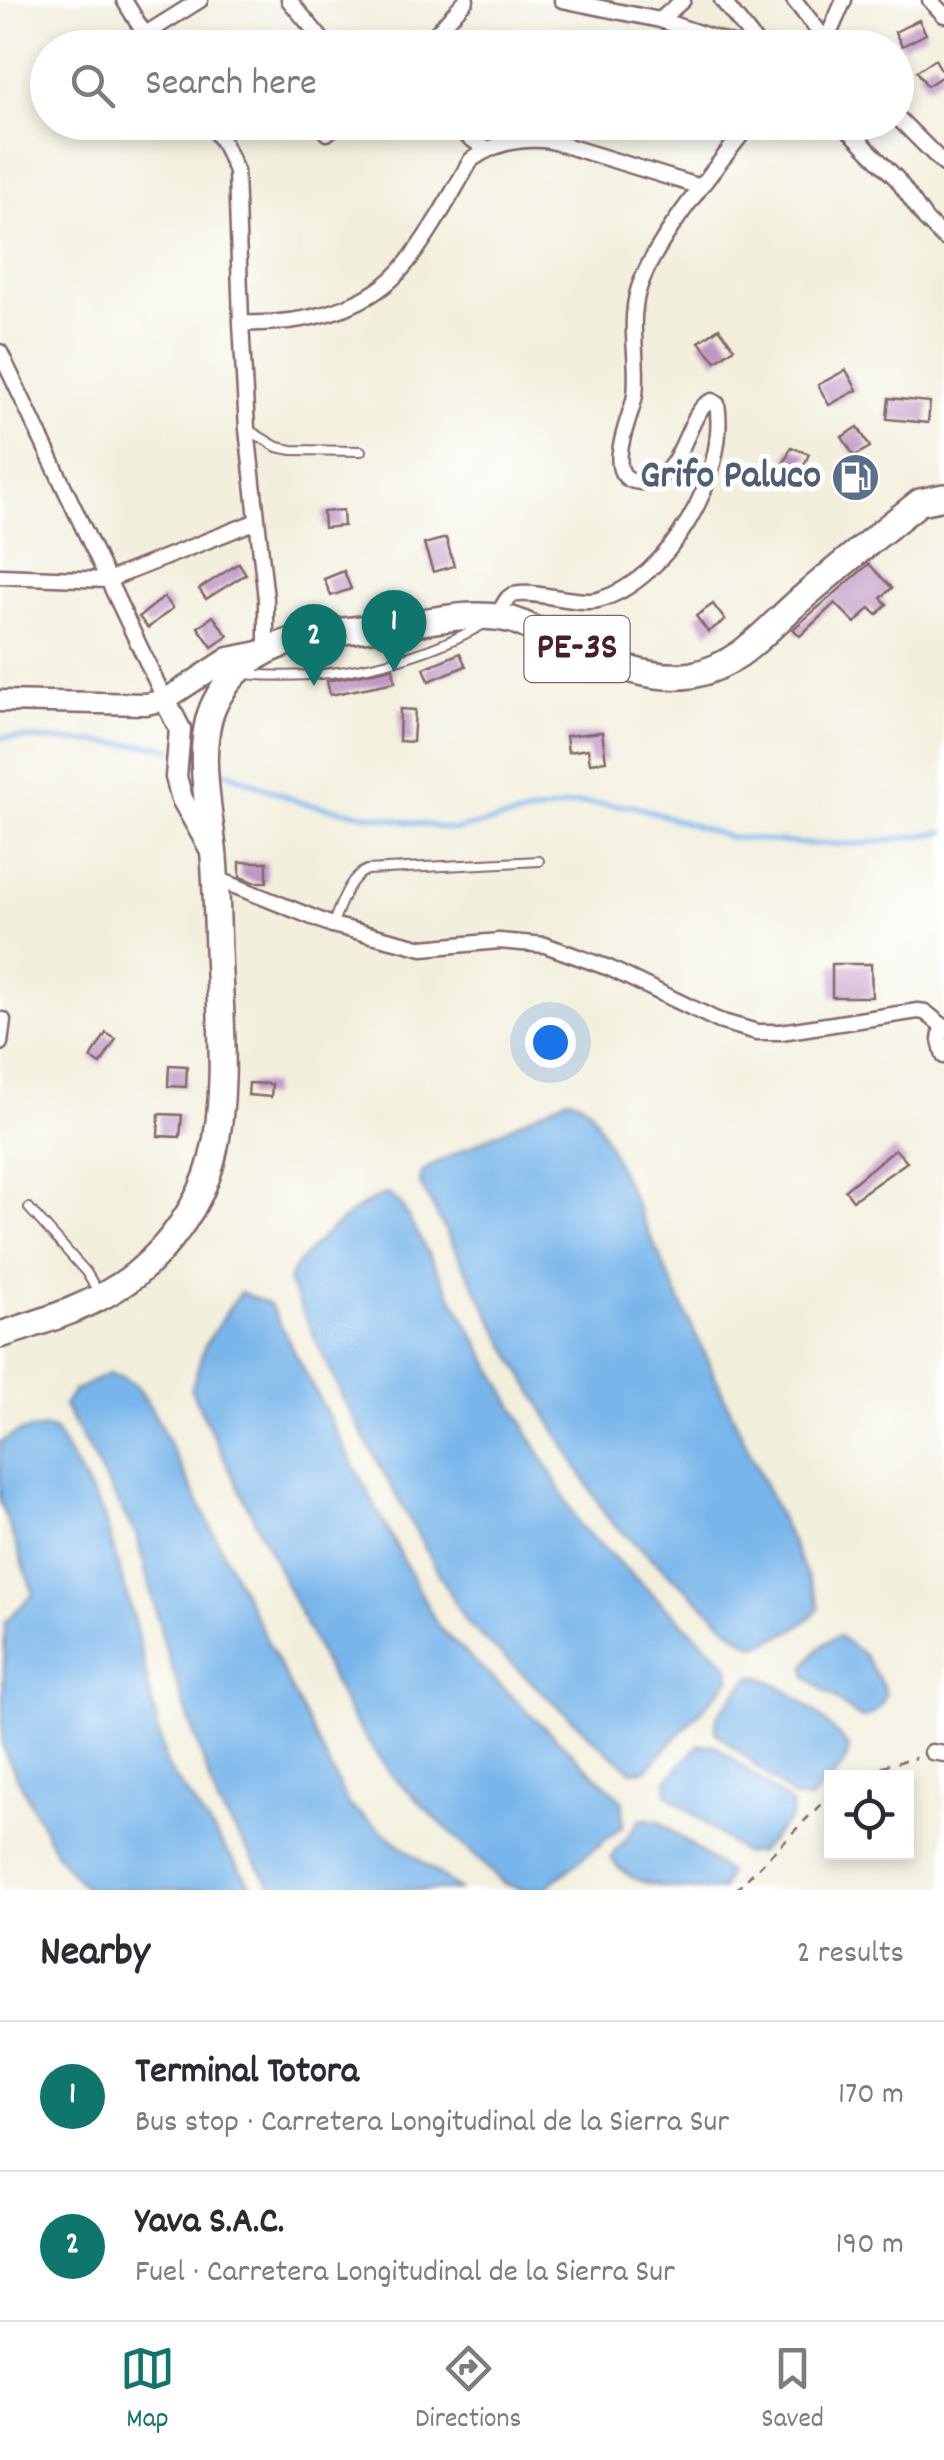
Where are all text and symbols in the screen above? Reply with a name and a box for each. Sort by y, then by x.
search box [30,30,914,140]
icon: search [65,58,120,113]
text: Search here [145,58,317,113]
place label: Grifo Paluco [640,450,821,507]
fuel station icon: Grifo Paluco [830,452,882,504]
pin: 1 [362,590,426,672]
pin: 2 [282,604,346,686]
road number: PE-3S [524,616,630,682]
your location [525,1017,576,1068]
map controls [824,1770,914,1860]
button: locate [824,1770,914,1860]
text: Nearby [40,1925,150,1985]
text: 2 results [797,1932,904,1978]
text: Terminal Totora [135,2046,359,2101]
text: 1 [69,2073,76,2119]
text: 170 m [838,2073,904,2119]
text: Bus stop · Carretera Longitudinal de la Sierra Sur [135,2101,729,2147]
text: Yava S.A.C. [135,2196,284,2251]
text: 2 [66,2223,79,2269]
text: 190 m [836,2223,904,2269]
text: Fuel · Carretera Longitudinal de la Sierra Sur [135,2251,675,2297]
tab: Map [120,2341,175,2441]
tab: Directions [415,2341,521,2441]
tab: Saved [761,2341,824,2441]

